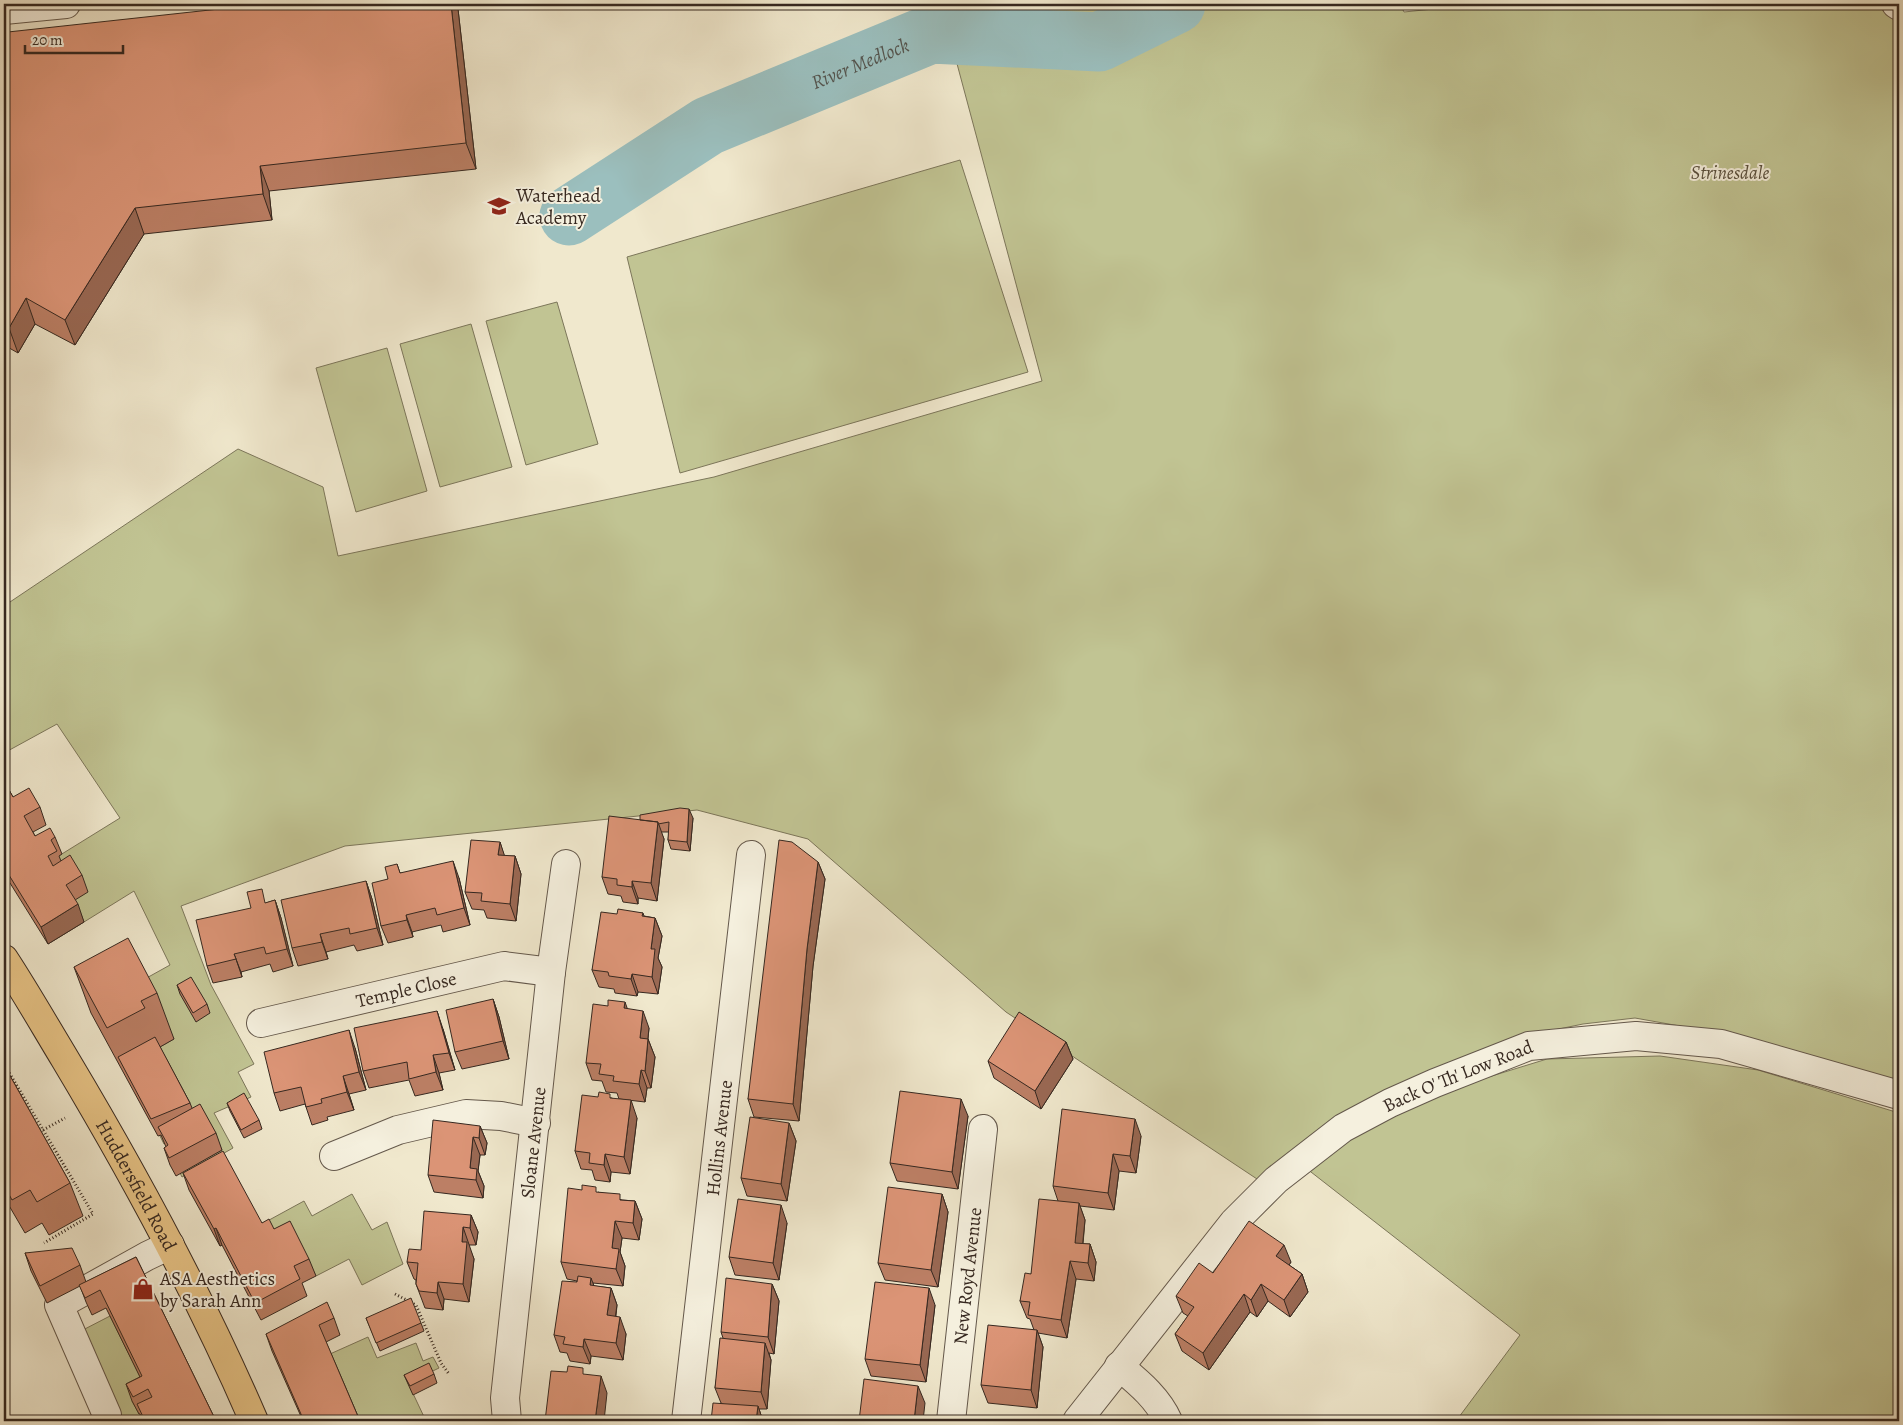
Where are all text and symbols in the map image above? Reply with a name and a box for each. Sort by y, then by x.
scale bar [25,22,122,54]
text: 20 m [32,30,63,50]
water label: River Medlock [807,31,913,96]
park label: Strinesdale [1691,160,1769,186]
place label: Waterhead Academy [515,183,602,231]
school or university icon: Waterhead Academy [486,193,512,219]
street label: Temple Close [353,966,459,1014]
street label: Back O' Th' Low Road [1378,1033,1538,1119]
street label: Hollins Avenue [700,1079,739,1197]
street label: Sloane Avenue [515,1086,553,1200]
street label: Huddersfield Road [89,1115,183,1256]
street label: New Royd Avenue [947,1206,988,1346]
place label: ASA Aesthetics by Sarah Ann [159,1266,275,1314]
shop icon: ASA Aesthetics by Sarah Ann [130,1276,156,1302]

